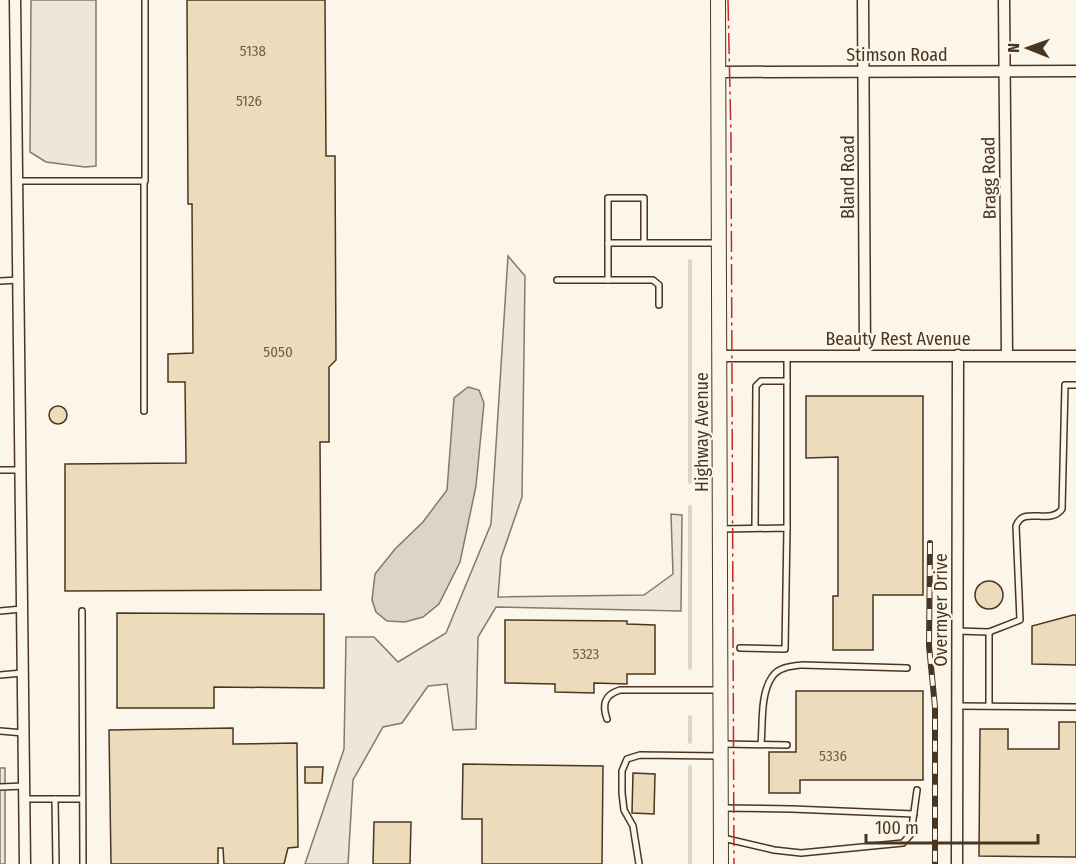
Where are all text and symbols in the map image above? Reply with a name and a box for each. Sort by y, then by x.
north arrow [998,18,1058,78]
house number: 5138 [240,42,266,60]
text: N [1004,43,1023,53]
street label: Stimson Road [846,44,948,66]
house number: 5126 [236,92,262,110]
street label: Bland Road [837,135,859,219]
street label: Bragg Road [977,136,1001,220]
street label: Beauty Rest Avenue [825,328,971,350]
house number: 5050 [263,343,293,361]
street label: Highway Avenue [691,372,713,492]
street label: Overmyer Drive [930,553,952,667]
house number: 5323 [573,645,600,663]
house number: 5336 [819,747,847,765]
scale bar [866,807,1038,845]
text: 100 m [875,817,919,839]

